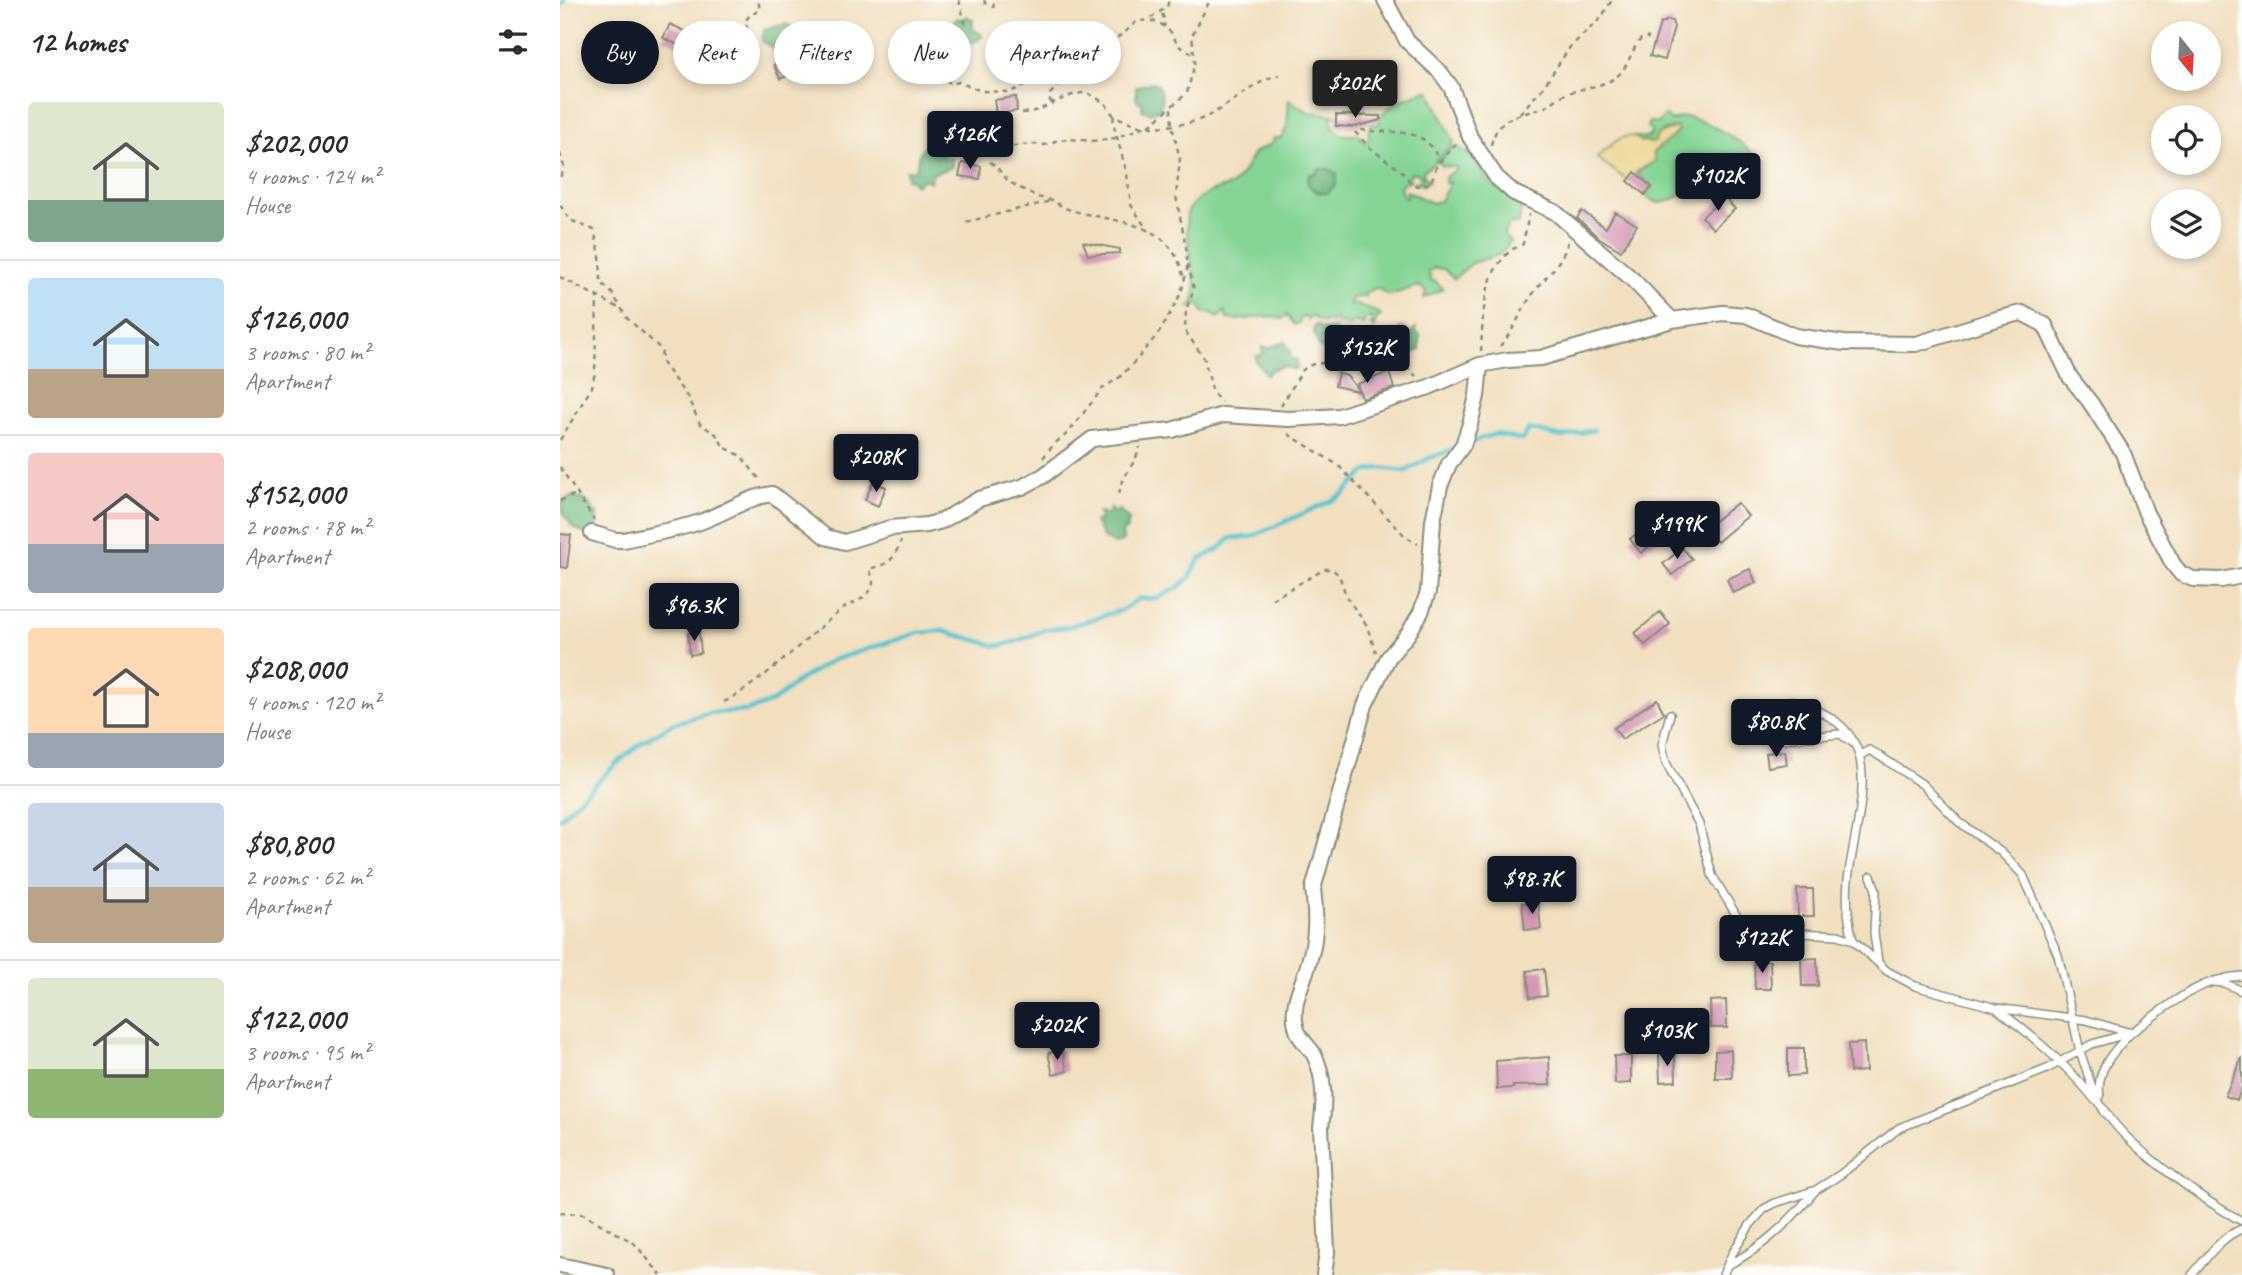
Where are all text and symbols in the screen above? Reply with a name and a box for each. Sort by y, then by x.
chip: Buy [581,21,659,84]
chip: Rent [673,21,760,84]
chip: Filters [774,21,874,84]
chip: New [888,21,971,84]
chip: Apartment [985,21,1121,84]
north arrow [2151,21,2221,91]
map controls [2151,21,2221,259]
text: 12 homes [28,23,126,61]
icon: filters [494,23,532,61]
pin: $202K [1306,60,1404,120]
text: $202K [1328,68,1382,97]
button: locate [2151,105,2221,175]
pin: $126K [921,111,1019,171]
text: $126K [943,119,997,148]
text: $202,000 [245,124,345,162]
icon: home [84,130,168,214]
pin: $102K [1669,154,1767,213]
text: $102K [1691,161,1745,190]
text: 4 rooms · 124 m² [245,162,380,191]
button: layers [2151,189,2221,259]
text: House [245,191,290,220]
text: $126,000 [245,300,346,338]
icon: home [84,306,168,390]
pin: $152K [1318,326,1416,385]
text: $152K [1341,333,1393,362]
text: 3 rooms · 80 m² [245,338,369,367]
text: Apartment [245,367,330,396]
pin: $208K [827,434,925,494]
text: $208K [849,442,903,471]
text: $152,000 [245,475,345,513]
icon: home [84,481,168,565]
pin: $199K [1628,502,1726,561]
text: $199K [1651,509,1703,538]
text: 2 rooms · 78 m² [245,513,369,542]
text: Apartment [245,542,330,571]
pin: $96.3K [637,584,751,643]
text: $96.3K [665,591,723,620]
text: $208,000 [245,650,345,688]
icon: home [84,656,168,740]
text: 4 rooms · 120 m² [245,688,380,717]
pin: $80.8K [1719,700,1833,759]
text: $80.8K [1747,707,1805,736]
text: House [245,717,290,746]
text: $80,800 [245,825,332,863]
icon: home [84,831,168,915]
pin: $98.7K [1475,856,1589,916]
text: 2 rooms · 62 m² [245,863,369,892]
text: $98.7K [1503,864,1561,893]
text: Apartment [245,892,330,921]
pin: $122K [1713,916,1811,975]
text: $122K [1735,923,1789,952]
text: $122,000 [245,1000,345,1038]
pin: $202K [1008,1002,1106,1062]
icon: home [84,1006,168,1090]
pin: $103K [1618,1009,1716,1068]
text: $202K [1030,1010,1084,1039]
text: $103K [1640,1016,1694,1045]
text: 3 rooms · 95 m² [245,1038,369,1067]
text: Apartment [245,1067,330,1096]

